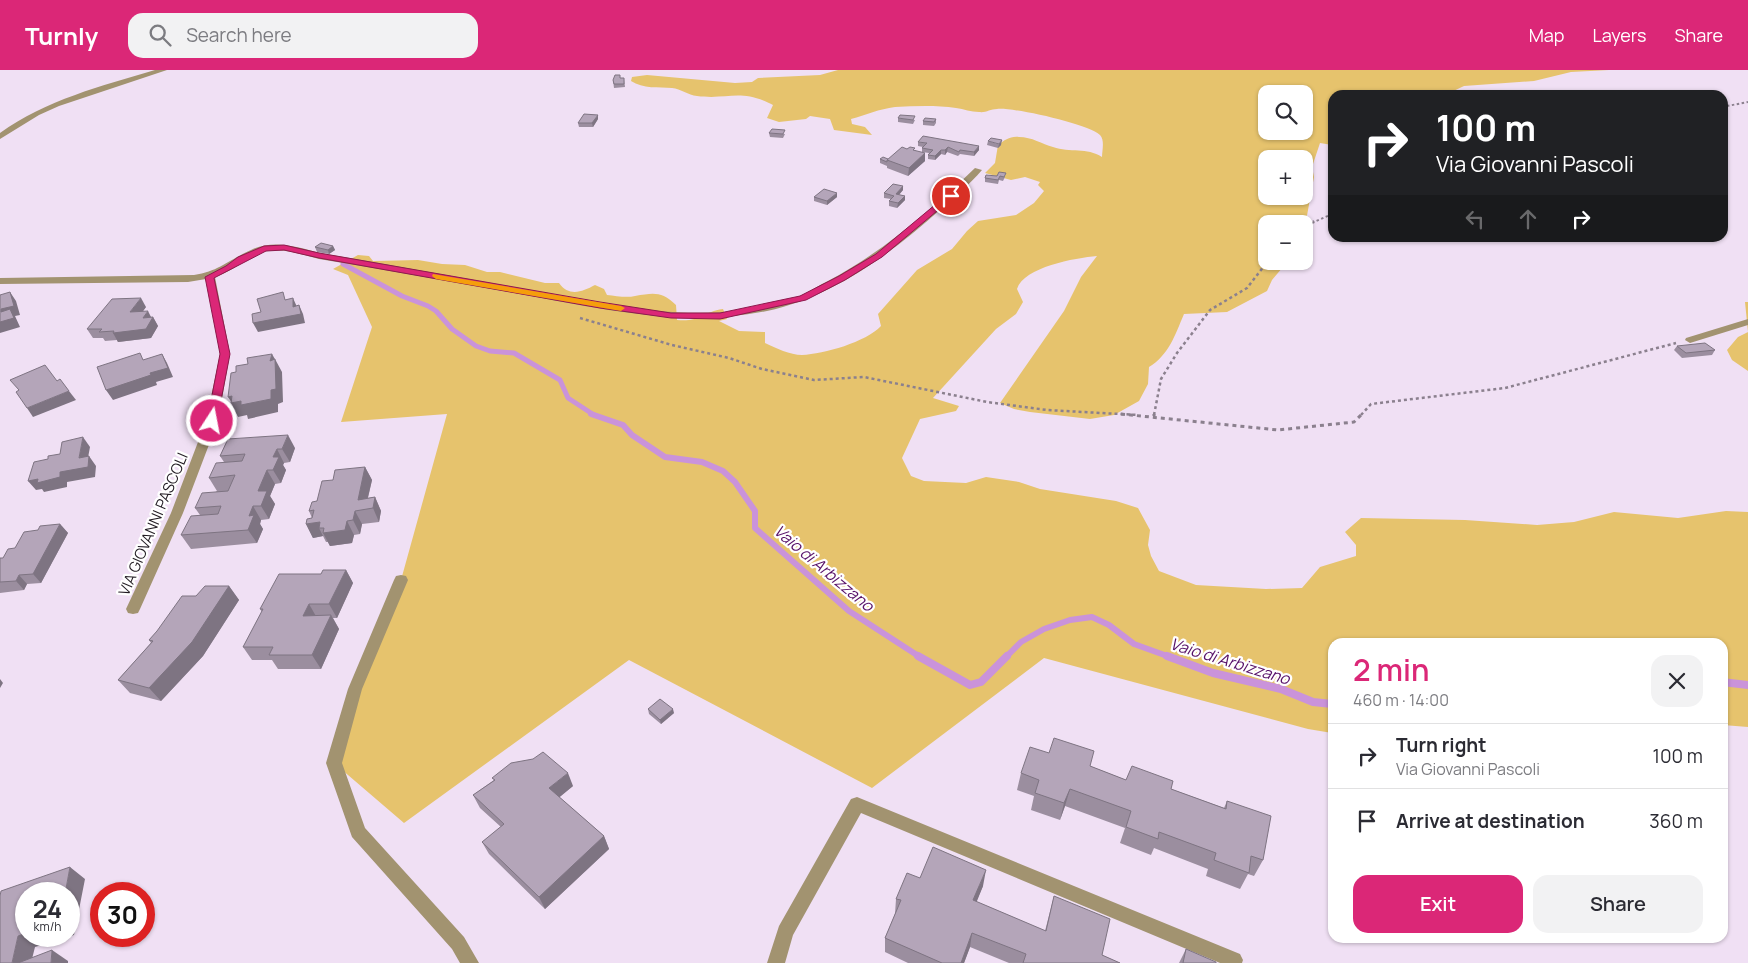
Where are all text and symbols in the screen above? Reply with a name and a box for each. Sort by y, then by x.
search box [128,13,478,58]
text: Turnly [25,19,98,52]
icon: search [146,21,174,49]
text: Search here [186,22,292,48]
text: Map [1529,23,1564,47]
text: Layers [1592,23,1646,47]
text: Share [1674,23,1723,47]
map controls [1258,85,1313,270]
button: search [1258,85,1313,140]
text: 100 m [1436,104,1536,152]
icon: right [1353,110,1418,175]
text: Via Giovanni Pascoli [1436,149,1634,179]
button: + [1258,150,1313,205]
pin [930,175,972,217]
icon: arrive [937,182,965,210]
icon: left [1461,205,1489,233]
icon: ahead [1514,205,1542,233]
icon: right [1567,205,1595,233]
button: − [1258,215,1313,270]
position arrow [185,394,237,446]
street label: VIA GIOVANNI PASCOLI [113,449,193,599]
water label: Vaio di Arbizzano [769,520,880,617]
water label: Vaio di Arbizzano [1167,632,1294,690]
text: 2 min [1353,649,1429,690]
button: close [1651,655,1703,707]
text: 460 m · 14:00 [1353,689,1449,711]
text: Turn right [1396,732,1486,758]
icon: right [1353,742,1381,770]
text: 100 m [1652,743,1703,769]
text: Via Giovanni Pascoli [1396,758,1540,780]
icon: arrive [1353,807,1381,835]
text: Arrive at destination [1396,808,1585,834]
text: 360 m [1649,808,1703,834]
button: Exit [1353,875,1523,933]
button: Share [1533,875,1703,933]
speed limit sign: 30 [90,882,155,947]
text: 24 [33,891,62,926]
text: km/h [34,918,61,935]

